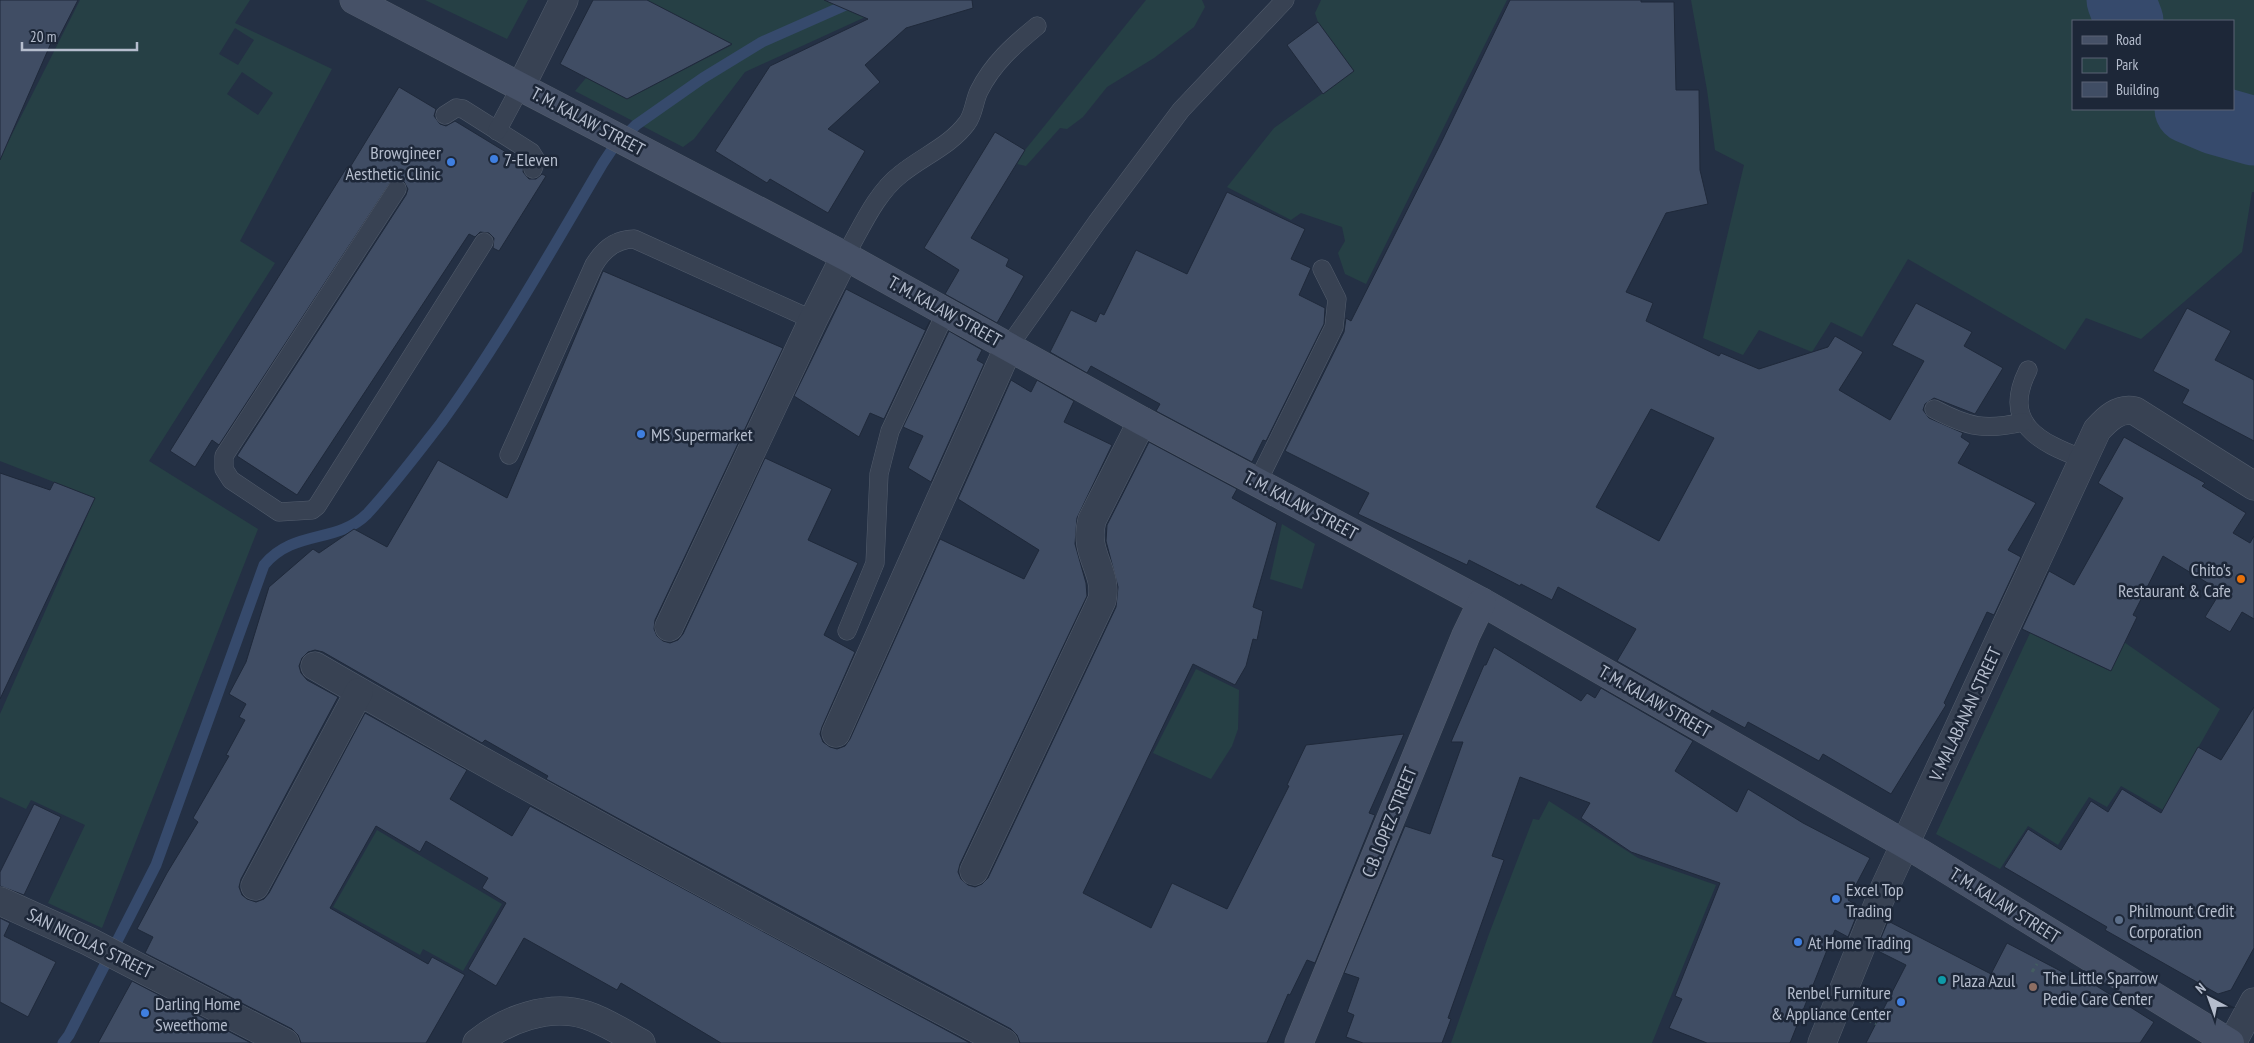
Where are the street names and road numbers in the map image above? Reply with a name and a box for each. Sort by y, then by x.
street label: T. M. KALAW STREET [527,81,649,161]
street label: T. M. KALAW STREET [884,270,1006,352]
street label: T. M. KALAW STREET [1240,465,1362,545]
street label: V. MALABANAN STREET [1923,643,2006,786]
street label: T. M. KALAW STREET [1595,660,1715,742]
street label: C.B. LOPEZ STREET [1356,763,1422,881]
street label: T. M. KALAW STREET [1946,862,2064,948]
street label: SAN NICOLAS STREET [23,903,157,983]

